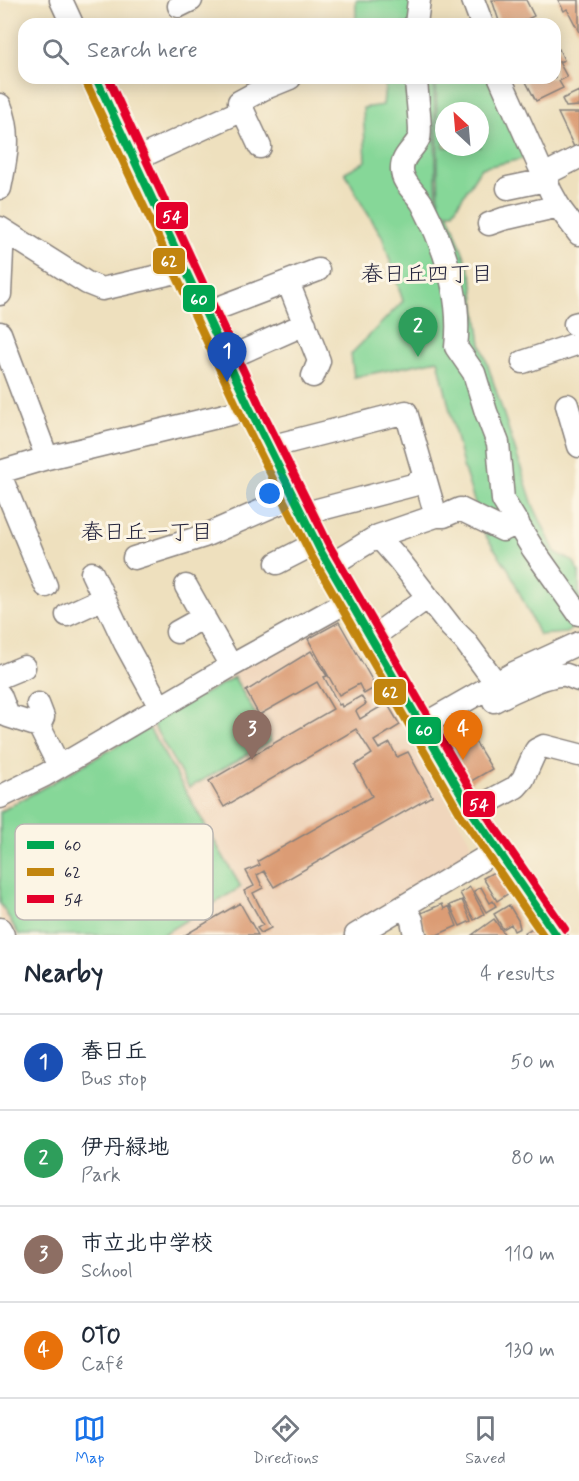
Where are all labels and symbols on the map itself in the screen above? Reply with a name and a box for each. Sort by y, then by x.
north arrow [435,102,489,156]
line badge: 54 [155,201,189,230]
text: 54 [162,207,182,228]
line badge: 62 [152,247,186,275]
text: 62 [161,252,177,273]
district label: 春日丘四丁目 [361,261,493,289]
line badge: 60 [182,284,216,313]
text: 60 [190,290,208,311]
pin: 2 [398,308,438,357]
pin: 1 [208,332,246,382]
your location [255,479,284,508]
district label: 春日丘一丁目 [81,519,213,547]
line badge: 62 [373,678,407,706]
text: 62 [382,683,398,704]
pin: 3 [232,710,272,760]
pin: 4 [444,710,482,760]
line badge: 60 [407,716,442,745]
text: 60 [415,721,433,742]
line badge: 54 [462,790,496,818]
text: 54 [469,795,489,816]
legend [15,824,213,920]
text: 60 [64,836,81,857]
text: 62 [64,863,81,884]
text: 54 [64,890,84,911]

